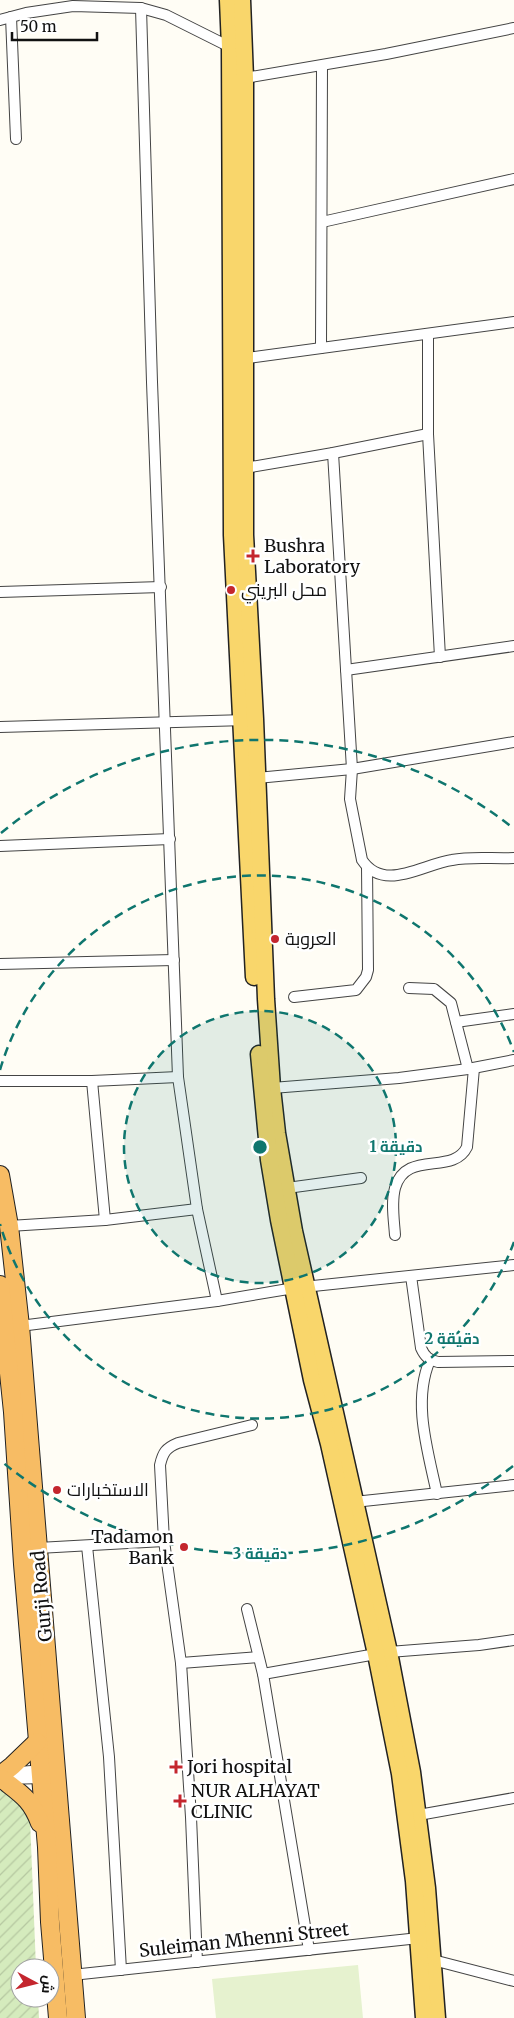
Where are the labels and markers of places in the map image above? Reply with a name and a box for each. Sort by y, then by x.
place label: Bushra Laboratory [264,534,361,578]
marker: Bushra Laboratory [246,549,260,563]
place label: محل البريني [241,578,327,604]
marker: محل البريني [225,584,237,596]
place label: العروبة [285,927,337,950]
marker: العروبة [269,933,281,945]
centre of rings [251,1138,269,1156]
place label: الاستخبارات [67,1478,149,1501]
marker: الاستخبارات [51,1484,63,1496]
place label: Tadamon Bank [91,1525,175,1569]
marker: Tadamon Bank [178,1541,190,1553]
place label: Jori hospital [186,1755,292,1778]
marker: Jori hospital [169,1760,183,1774]
place label: NUR ALHAYAT CLINIC [191,1779,320,1823]
marker: NUR ALHAYAT CLINIC [173,1794,187,1808]

